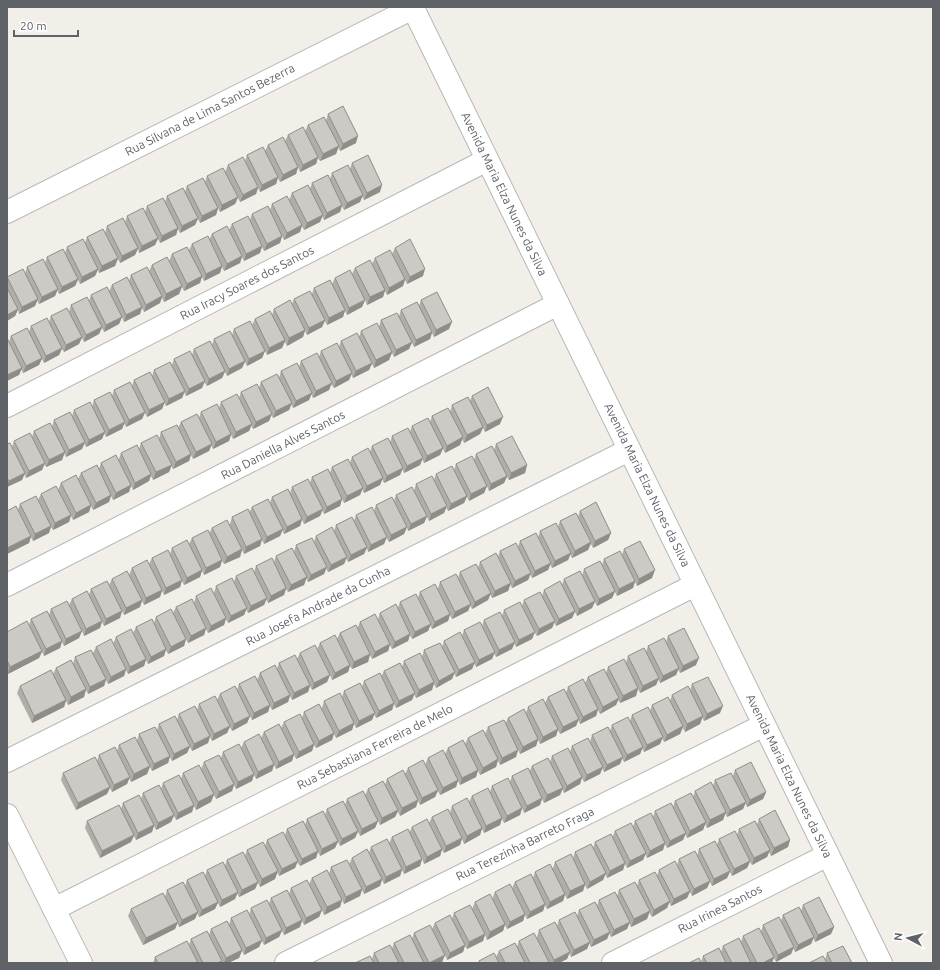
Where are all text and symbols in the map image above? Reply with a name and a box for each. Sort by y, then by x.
scale bar [14,12,78,38]
text: 20 m [20,19,47,32]
street label: Rua Silvana de Lima Santos Bezerra [123,61,297,158]
street label: Avenida Maria Elza Nunes da Silva [459,110,550,278]
street label: Rua Iracy Soares dos Santos [178,243,316,322]
street label: Avenida Maria Elza Nunes da Silva [602,401,693,569]
street label: Rua Daniella Alves Santos [219,408,347,481]
street label: Rua Josefa Andrade da Cunha [243,563,392,648]
street label: Avenida Maria Elza Nunes da Silva [744,692,835,860]
street label: Rua Sebastiana Ferreira de Melo [295,702,455,792]
street label: Rua Terezinha Barreto Fraga [454,804,596,883]
street label: Rua Irinea Santos [676,882,764,935]
north arrow [888,918,928,958]
text: N [892,932,905,942]

